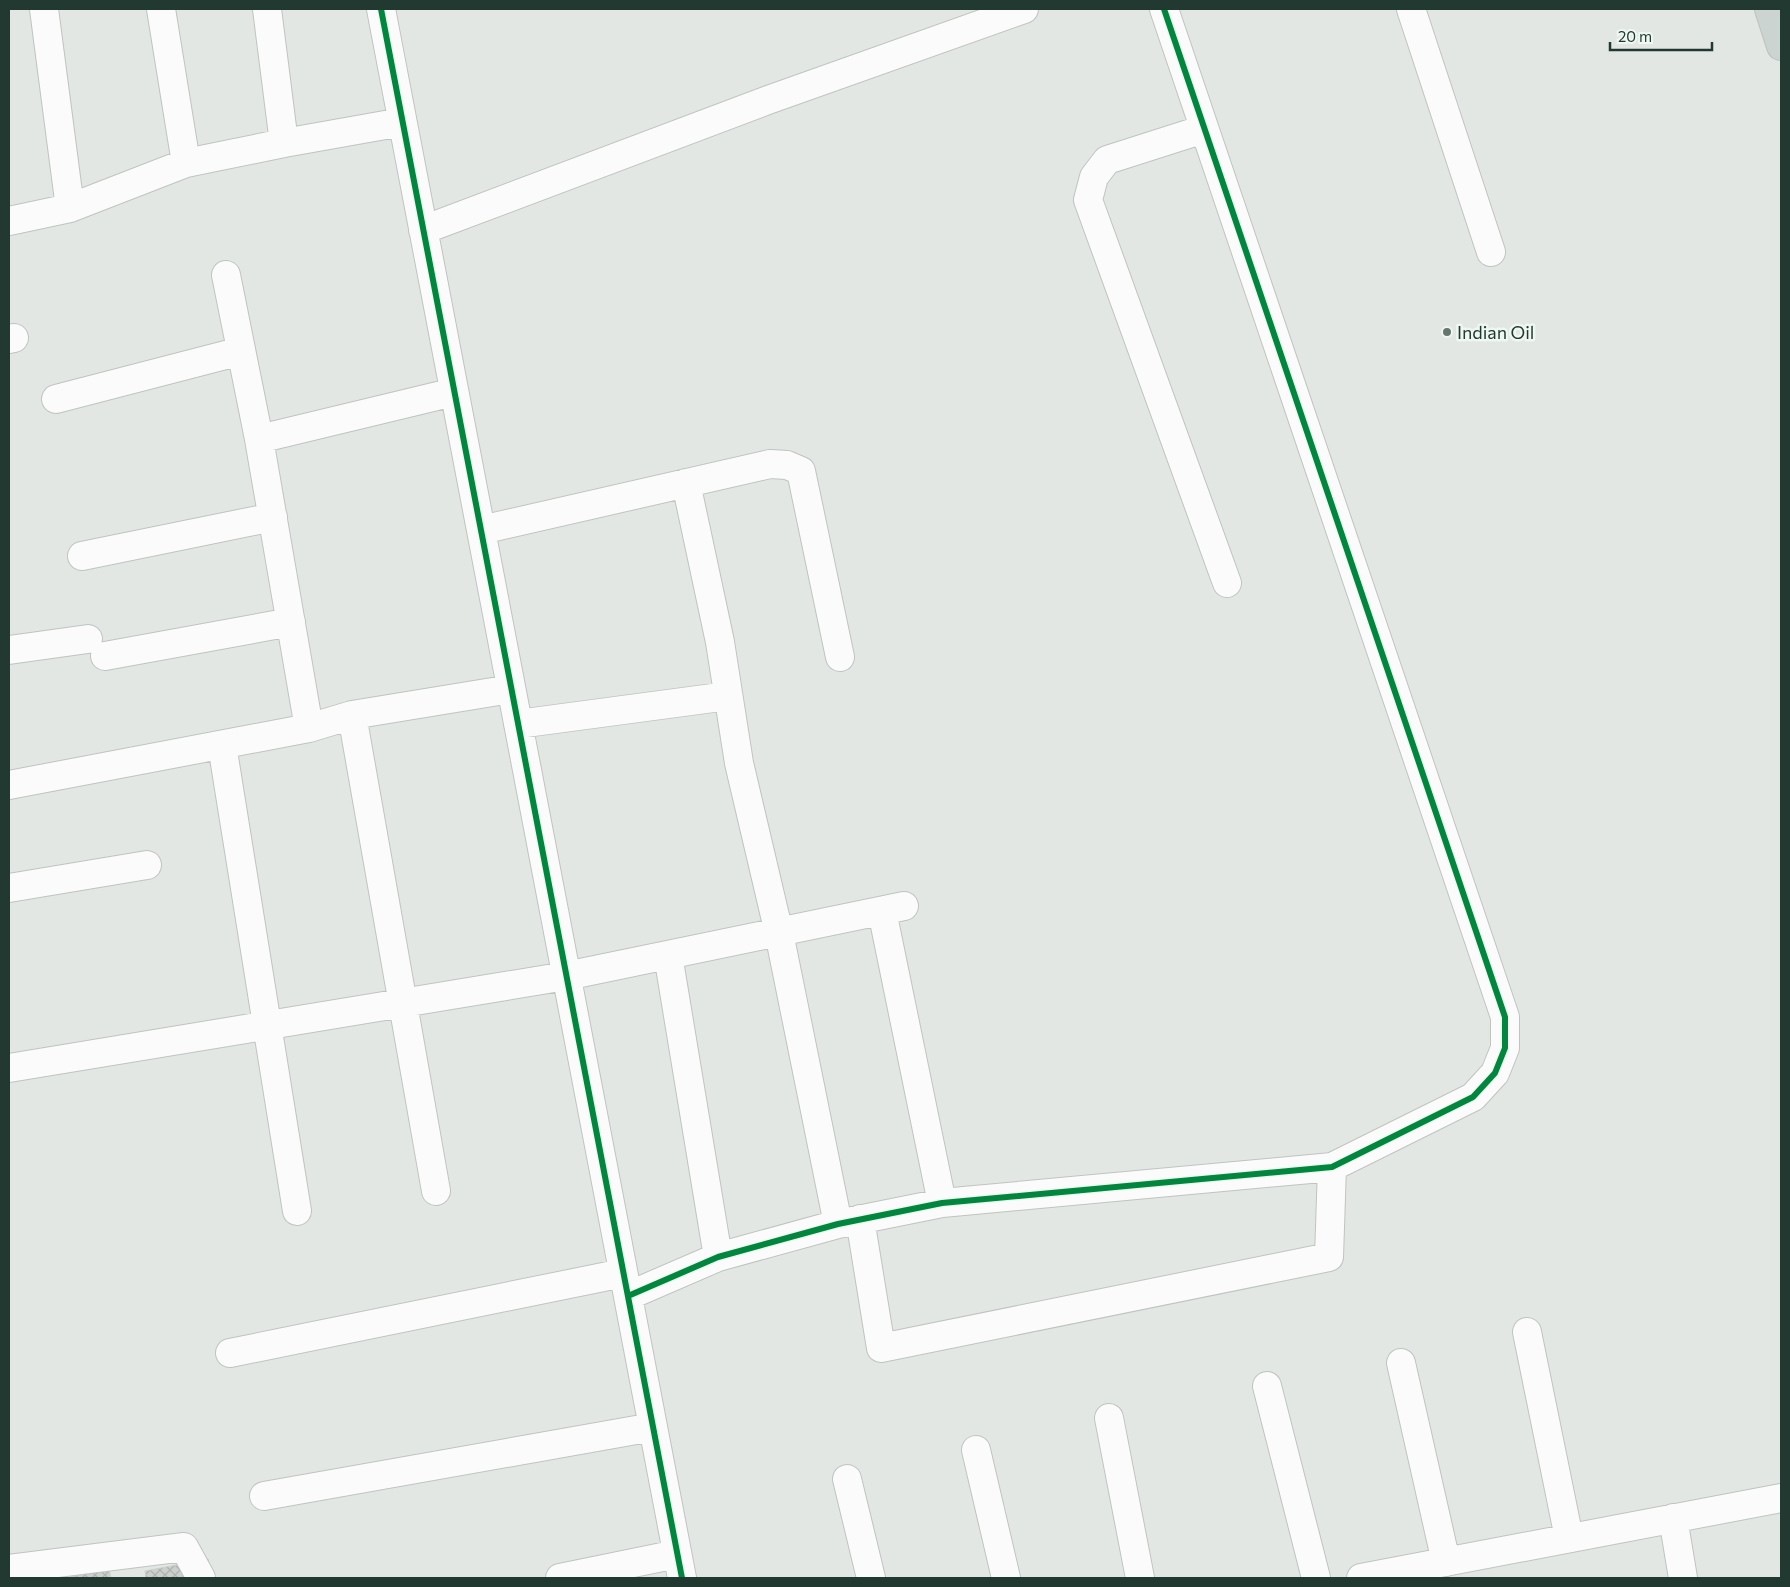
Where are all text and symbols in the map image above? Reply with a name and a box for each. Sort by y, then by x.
scale bar [1610,20,1712,52]
text: 20 m [1618,27,1652,45]
place label: Indian Oil [1457,321,1534,343]
marker: Indian Oil [1441,326,1453,338]

